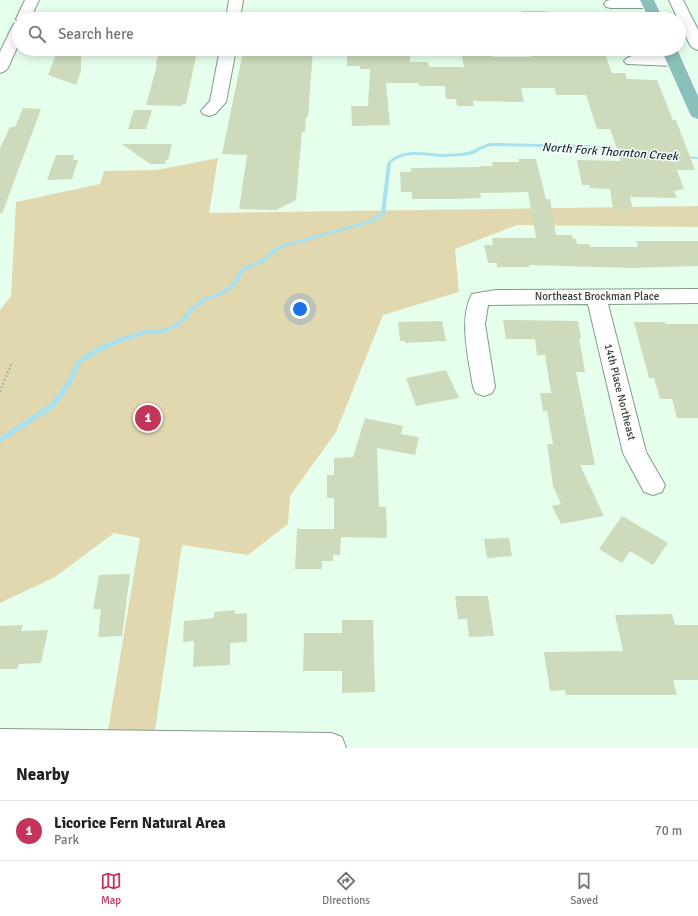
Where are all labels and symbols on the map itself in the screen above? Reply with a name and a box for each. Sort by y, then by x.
water label: North Fork Thornton Creek [541,140,679,164]
street label: Northeast Brockman Place [535,290,659,303]
your location [290,299,310,319]
street label: 14th Place Northeast [602,342,638,442]
pin: 1 [135,403,161,433]

